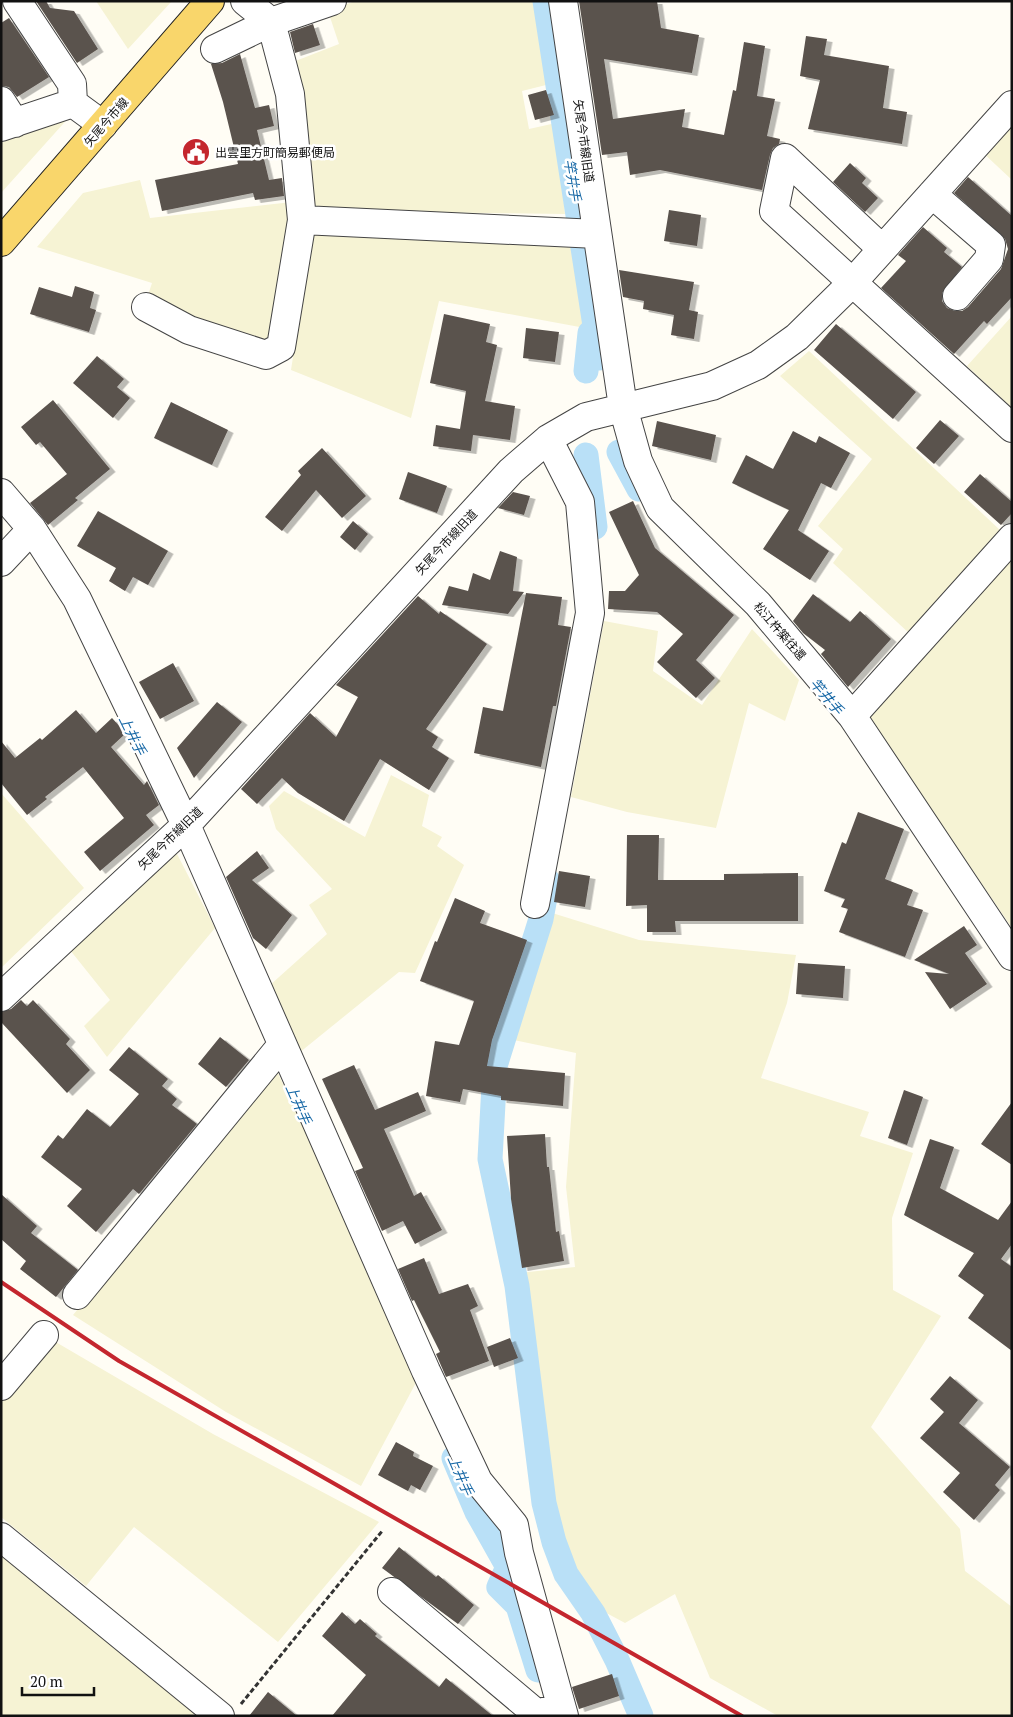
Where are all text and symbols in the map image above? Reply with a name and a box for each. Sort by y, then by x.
street label: 矢尾今市線 [81,94,131,150]
street label: 矢尾今市線旧道 [571,98,597,184]
public building icon: 出雲里方町簡易郵便局 [181,137,211,167]
place label: 出雲里方町簡易郵便局 [215,145,335,160]
water label: 竿井手 [560,158,586,203]
street label: 矢尾今市線旧道 [412,506,480,578]
street label: 松江杵築往還 [751,599,809,663]
water label: 竿井手 [806,674,848,719]
water label: 上井手 [115,712,151,759]
street label: 矢尾今市線旧道 [135,803,205,873]
water label: 上井手 [282,1081,317,1128]
water label: 上井手 [444,1452,479,1499]
scale bar [22,1664,95,1696]
text: 20 m [30,1671,63,1691]

